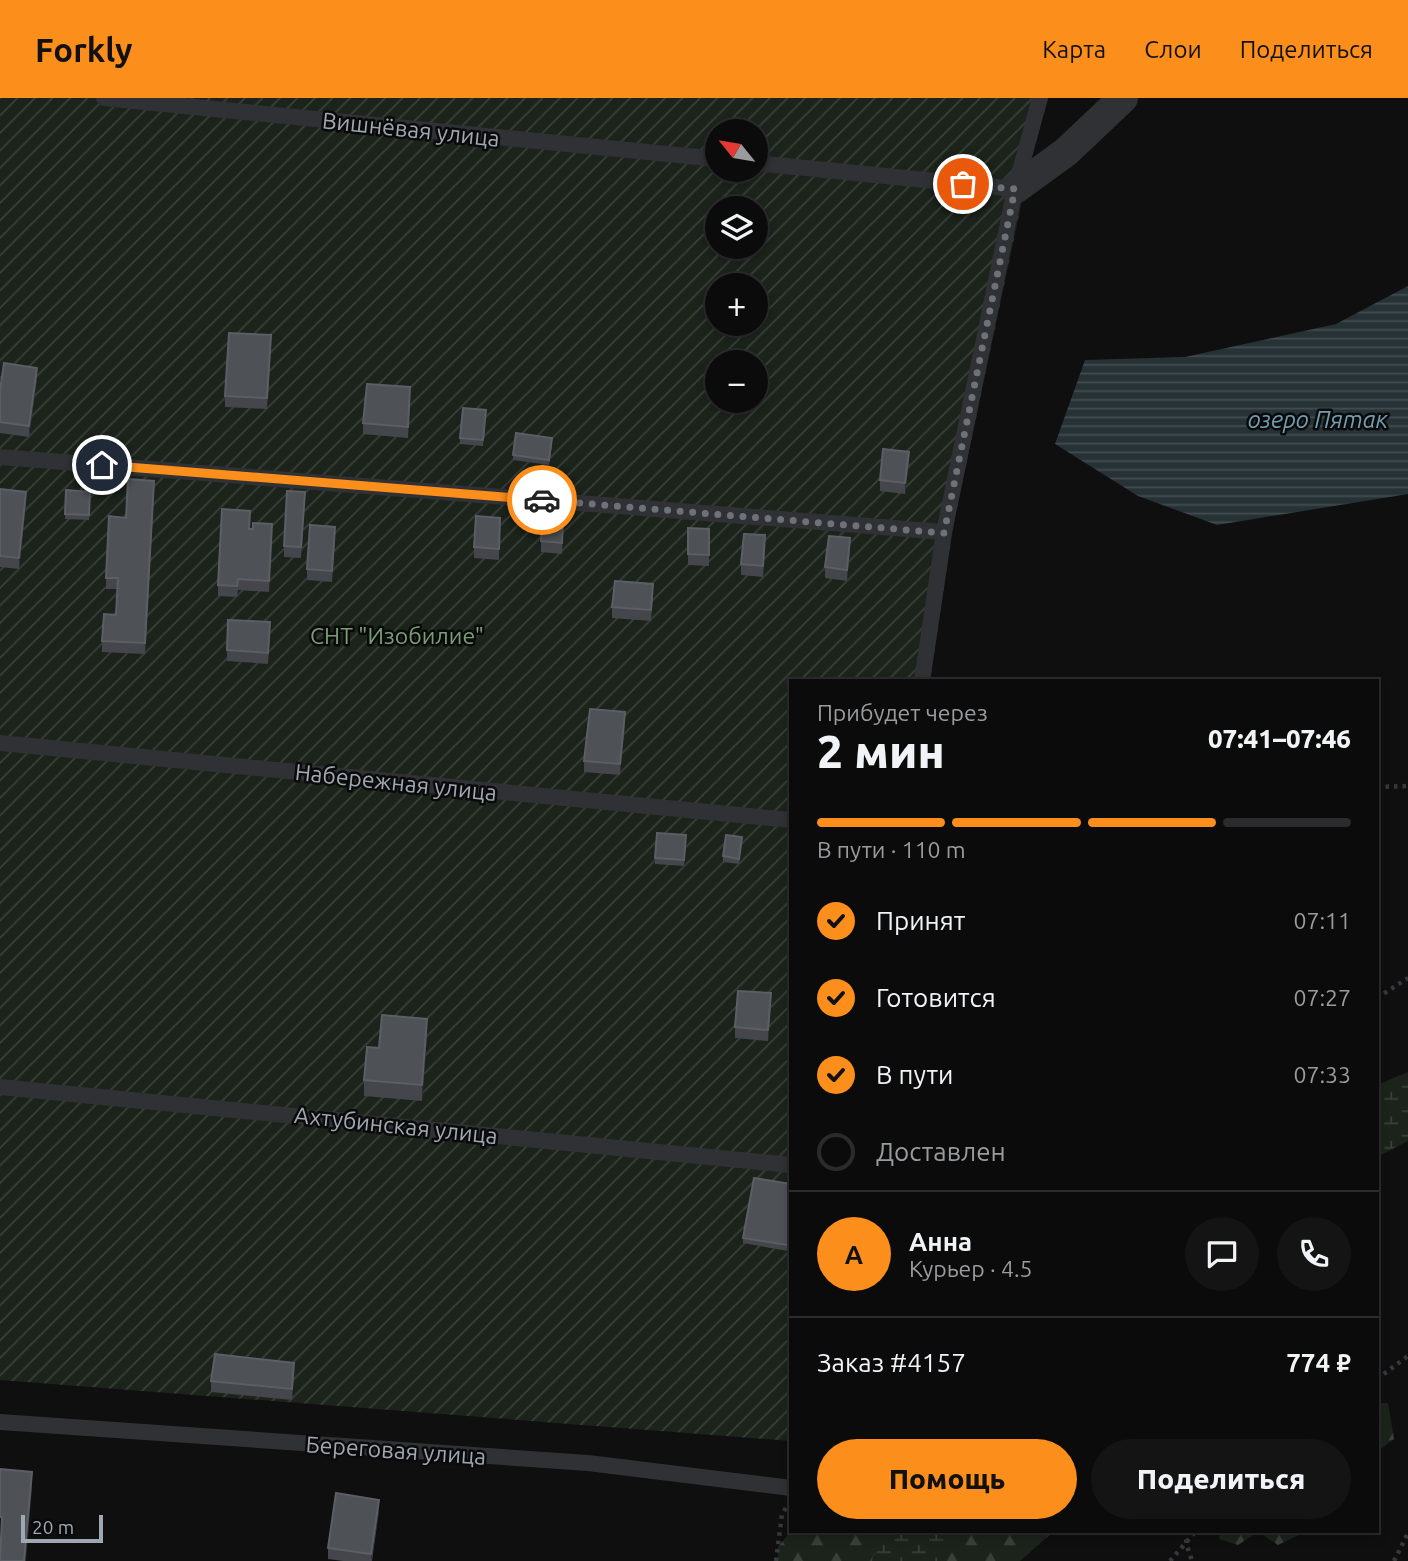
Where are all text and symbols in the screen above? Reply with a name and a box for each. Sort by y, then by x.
text: Forkly [35,31,132,68]
text: Карта [1042,36,1106,63]
text: Слои [1144,36,1202,63]
text: Поделиться [1240,36,1373,63]
street label: Вишнёвая улица [321,107,501,151]
north arrow [705,119,768,182]
map controls [705,119,768,413]
pin [933,154,993,214]
icon: bag [944,165,982,203]
button: layers [705,196,768,259]
button: + [705,273,768,336]
button: − [705,350,768,413]
water label: озеро Пятак [1248,406,1389,433]
pin [72,435,132,495]
icon: home [83,446,121,484]
courier [507,465,577,535]
icon: car [523,481,561,519]
park label: СНТ "Изобилие" [310,623,484,648]
text: Прибудет через [817,700,988,725]
text: 07:41–07:46 [1208,724,1351,753]
text: 2 мин [817,725,945,777]
street label: Набережная улица [294,759,498,805]
text: В пути · 110 m [817,837,966,862]
icon: check [817,902,855,940]
text: Принят [876,906,965,935]
text: 07:11 [1293,908,1351,933]
icon: check [817,979,855,1017]
text: Готовится [876,983,996,1012]
text: 07:27 [1293,985,1351,1010]
icon: check [817,1056,855,1094]
text: В пути [876,1060,953,1089]
text: 07:33 [1293,1062,1351,1087]
street label: Ахтубинская улица [293,1102,499,1148]
text: Доставлен [876,1137,1006,1166]
button: chat [1185,1217,1259,1291]
button: phone [1277,1217,1351,1291]
text: Анна [909,1227,972,1256]
text: А [845,1240,863,1269]
text: Курьер · 4.5 [909,1256,1033,1281]
text: Заказ #4157 [817,1348,966,1377]
text: 774 ₽ [1286,1348,1351,1377]
street label: Береговая улица [305,1431,487,1469]
button: Помощь [817,1439,1077,1519]
button: Поделиться [1091,1439,1351,1519]
scale bar [21,1512,103,1544]
text: 20 m [32,1516,74,1538]

